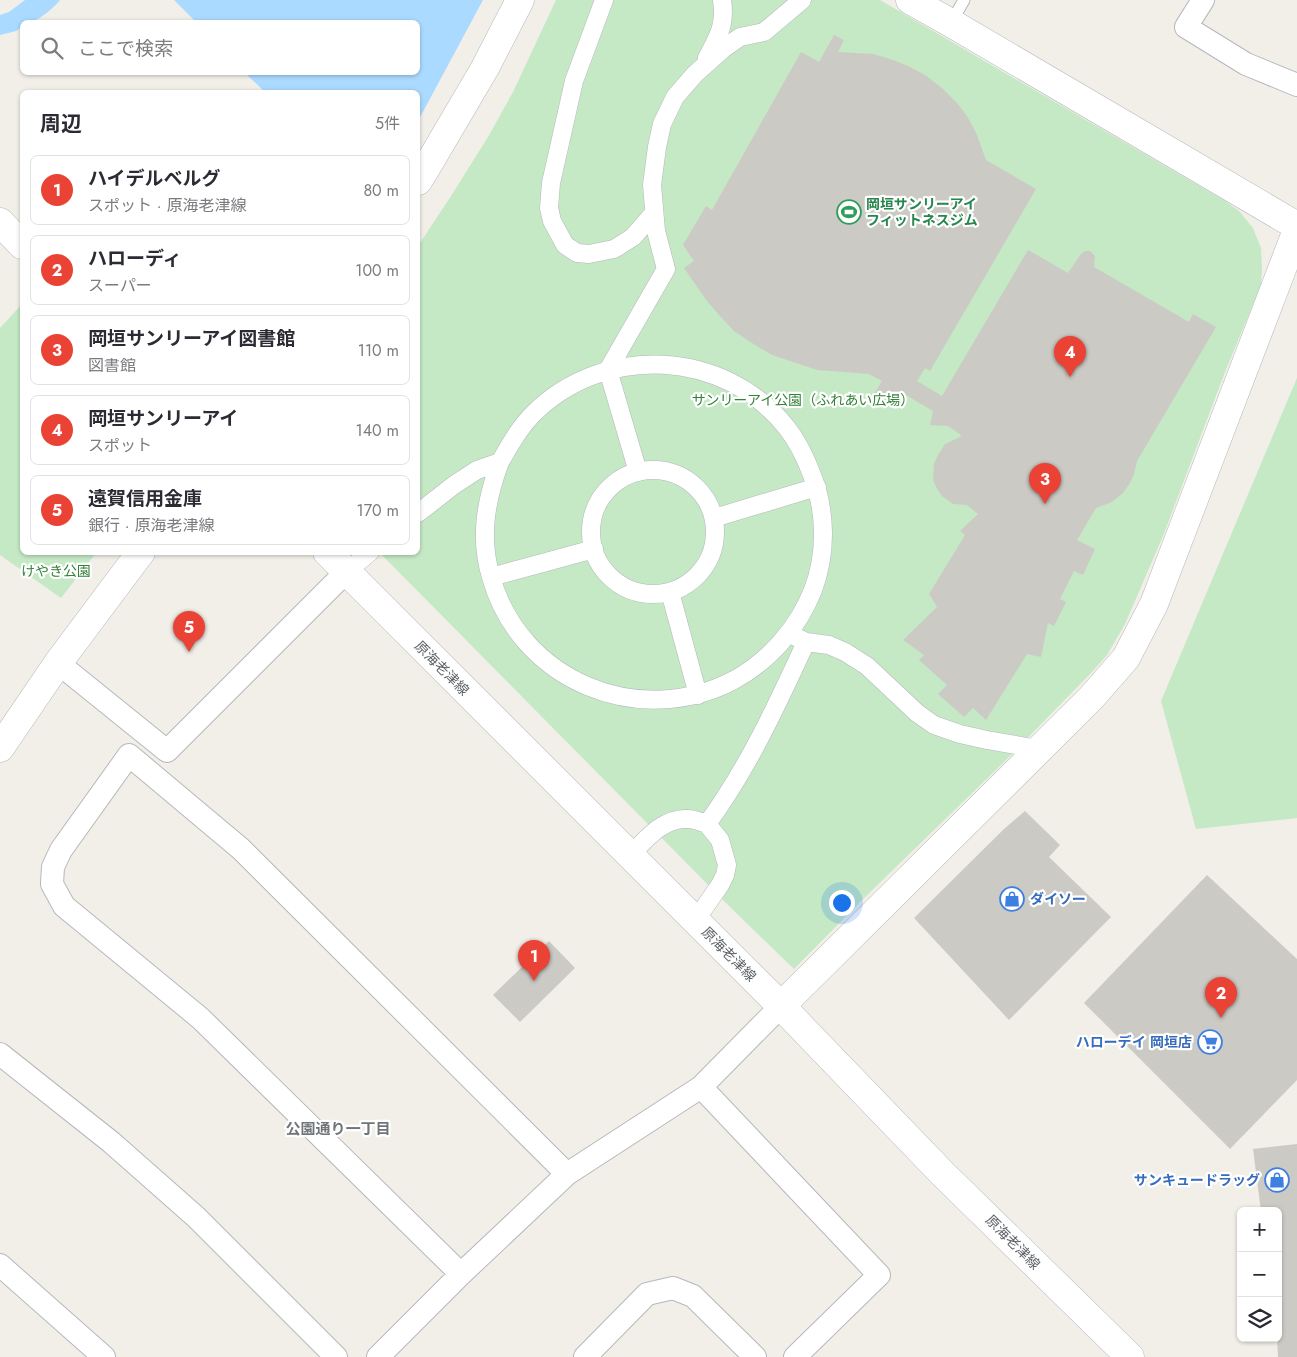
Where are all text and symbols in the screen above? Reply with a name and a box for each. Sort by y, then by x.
search box [20,20,420,75]
icon: search [38,34,66,62]
text: ここで検索 [78,35,173,62]
text: 周辺 [40,109,82,139]
text: 5件 [375,112,400,135]
text: ハイデルベルグ [88,165,221,192]
text: 1 [53,179,61,202]
text: 80 m [363,179,399,202]
text: スポット · 原海老津線 [88,194,246,217]
place label: 岡垣サンリーアイ フィットネスジム [866,194,978,230]
sports icon: 岡垣サンリーアイ フィットネスジム [836,199,862,225]
text: ハローディ [88,245,182,272]
text: 2 [52,259,62,282]
text: 100 m [355,259,399,282]
text: スーパー [88,274,152,297]
text: 岡垣サンリーアイ図書館 [88,325,295,352]
pin: 4 [1054,336,1086,377]
text: 3 [52,339,62,362]
text: 110 m [358,339,399,362]
text: 図書館 [88,354,136,377]
park label: サンリーアイ公園（ふれあい広場） [692,390,914,410]
text: 岡垣サンリーアイ [88,405,238,432]
text: 4 [51,419,63,442]
text: 140 m [356,419,399,442]
text: スポット [88,434,152,457]
pin: 3 [1029,463,1061,504]
text: 遠賀信用金庫 [88,485,202,512]
text: 5 [52,499,62,522]
text: 170 m [357,499,399,522]
text: 銀行 · 原海老津線 [88,514,214,537]
park label: けやき公園 [21,561,91,581]
pin: 5 [173,611,205,652]
street label: 原海老津線 [410,636,474,700]
shop icon: ダイソー [999,886,1025,912]
place label: ダイソー [1030,889,1086,909]
your location [829,890,855,916]
street label: 原海老津線 [697,922,761,986]
pin: 1 [518,940,550,981]
pin: 2 [1205,977,1237,1018]
supermarket icon: ハローデイ 岡垣店 [1197,1029,1223,1055]
place label: ハローデイ 岡垣店 [1076,1032,1192,1052]
district label: 公園通り一丁目 [285,1118,391,1140]
shop icon: サンキュードラッグ [1264,1167,1290,1193]
place label: サンキュードラッグ [1134,1170,1260,1190]
map controls [1237,1207,1282,1342]
button: + [1237,1207,1282,1252]
street label: 原海老津線 [981,1210,1045,1274]
button: − [1237,1252,1282,1297]
button: layers [1237,1297,1282,1342]

